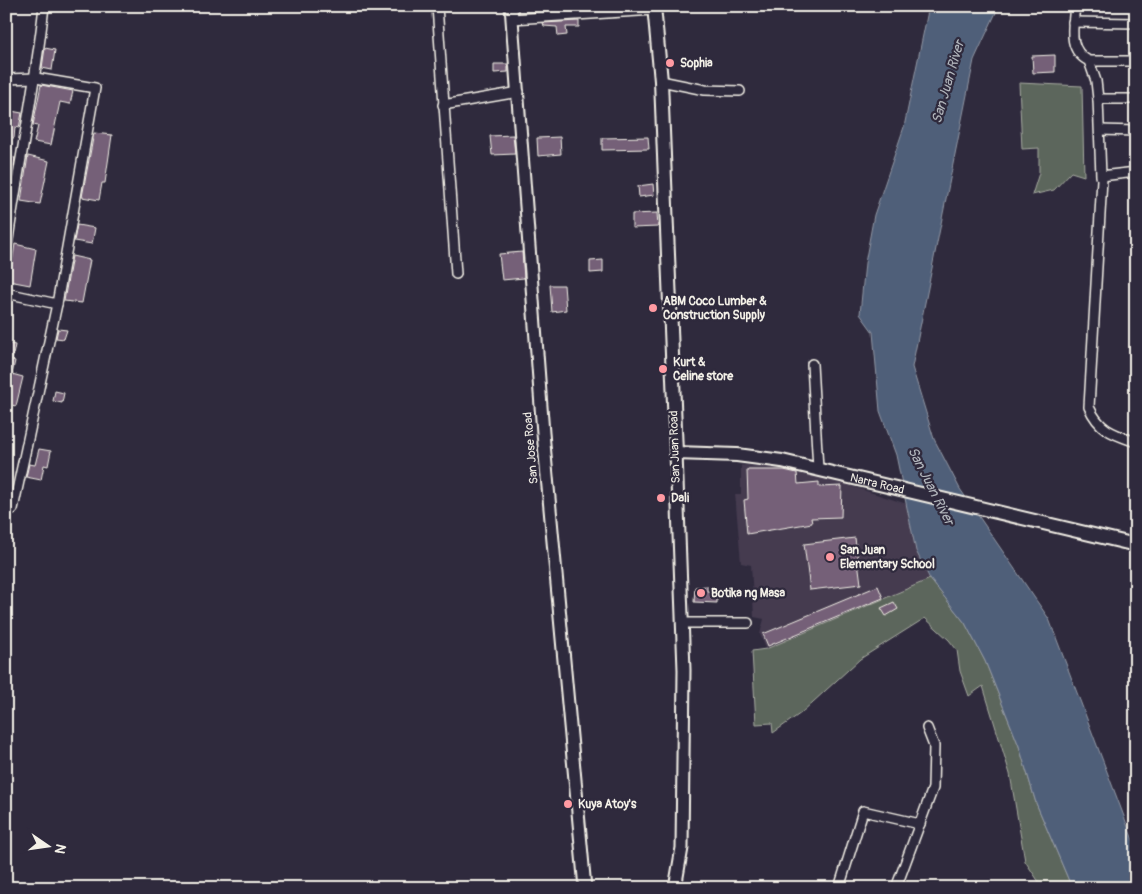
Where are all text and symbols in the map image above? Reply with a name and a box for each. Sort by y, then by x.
water label: San Juan River [928,37,968,125]
place label: Sophia [680,56,713,71]
marker: Sophia [664,57,676,69]
place label: ABM Coco Lumber & Construction Supply [663,294,767,323]
marker: ABM Coco Lumber & Construction Supply [647,302,659,314]
place label: Kurt & Celine store [673,355,734,384]
marker: Kurt & Celine store [657,363,669,375]
street label: San Juan Road [666,410,684,484]
street label: San Jose Road [520,411,542,485]
water label: San Juan River [904,444,959,530]
street label: Narra Road [849,470,906,497]
place label: Dali [671,491,689,506]
marker: Dali [655,492,667,504]
place label: San Juan Elementary School [840,543,935,572]
marker: San Juan Elementary School [824,551,836,563]
place label: Botika ng Masa [711,586,785,601]
marker: Botika ng Masa [695,587,707,599]
place label: Kuya Atoy's [578,797,637,812]
marker: Kuya Atoy's [562,798,574,810]
north arrow [22,822,72,872]
text: N [51,842,70,855]

